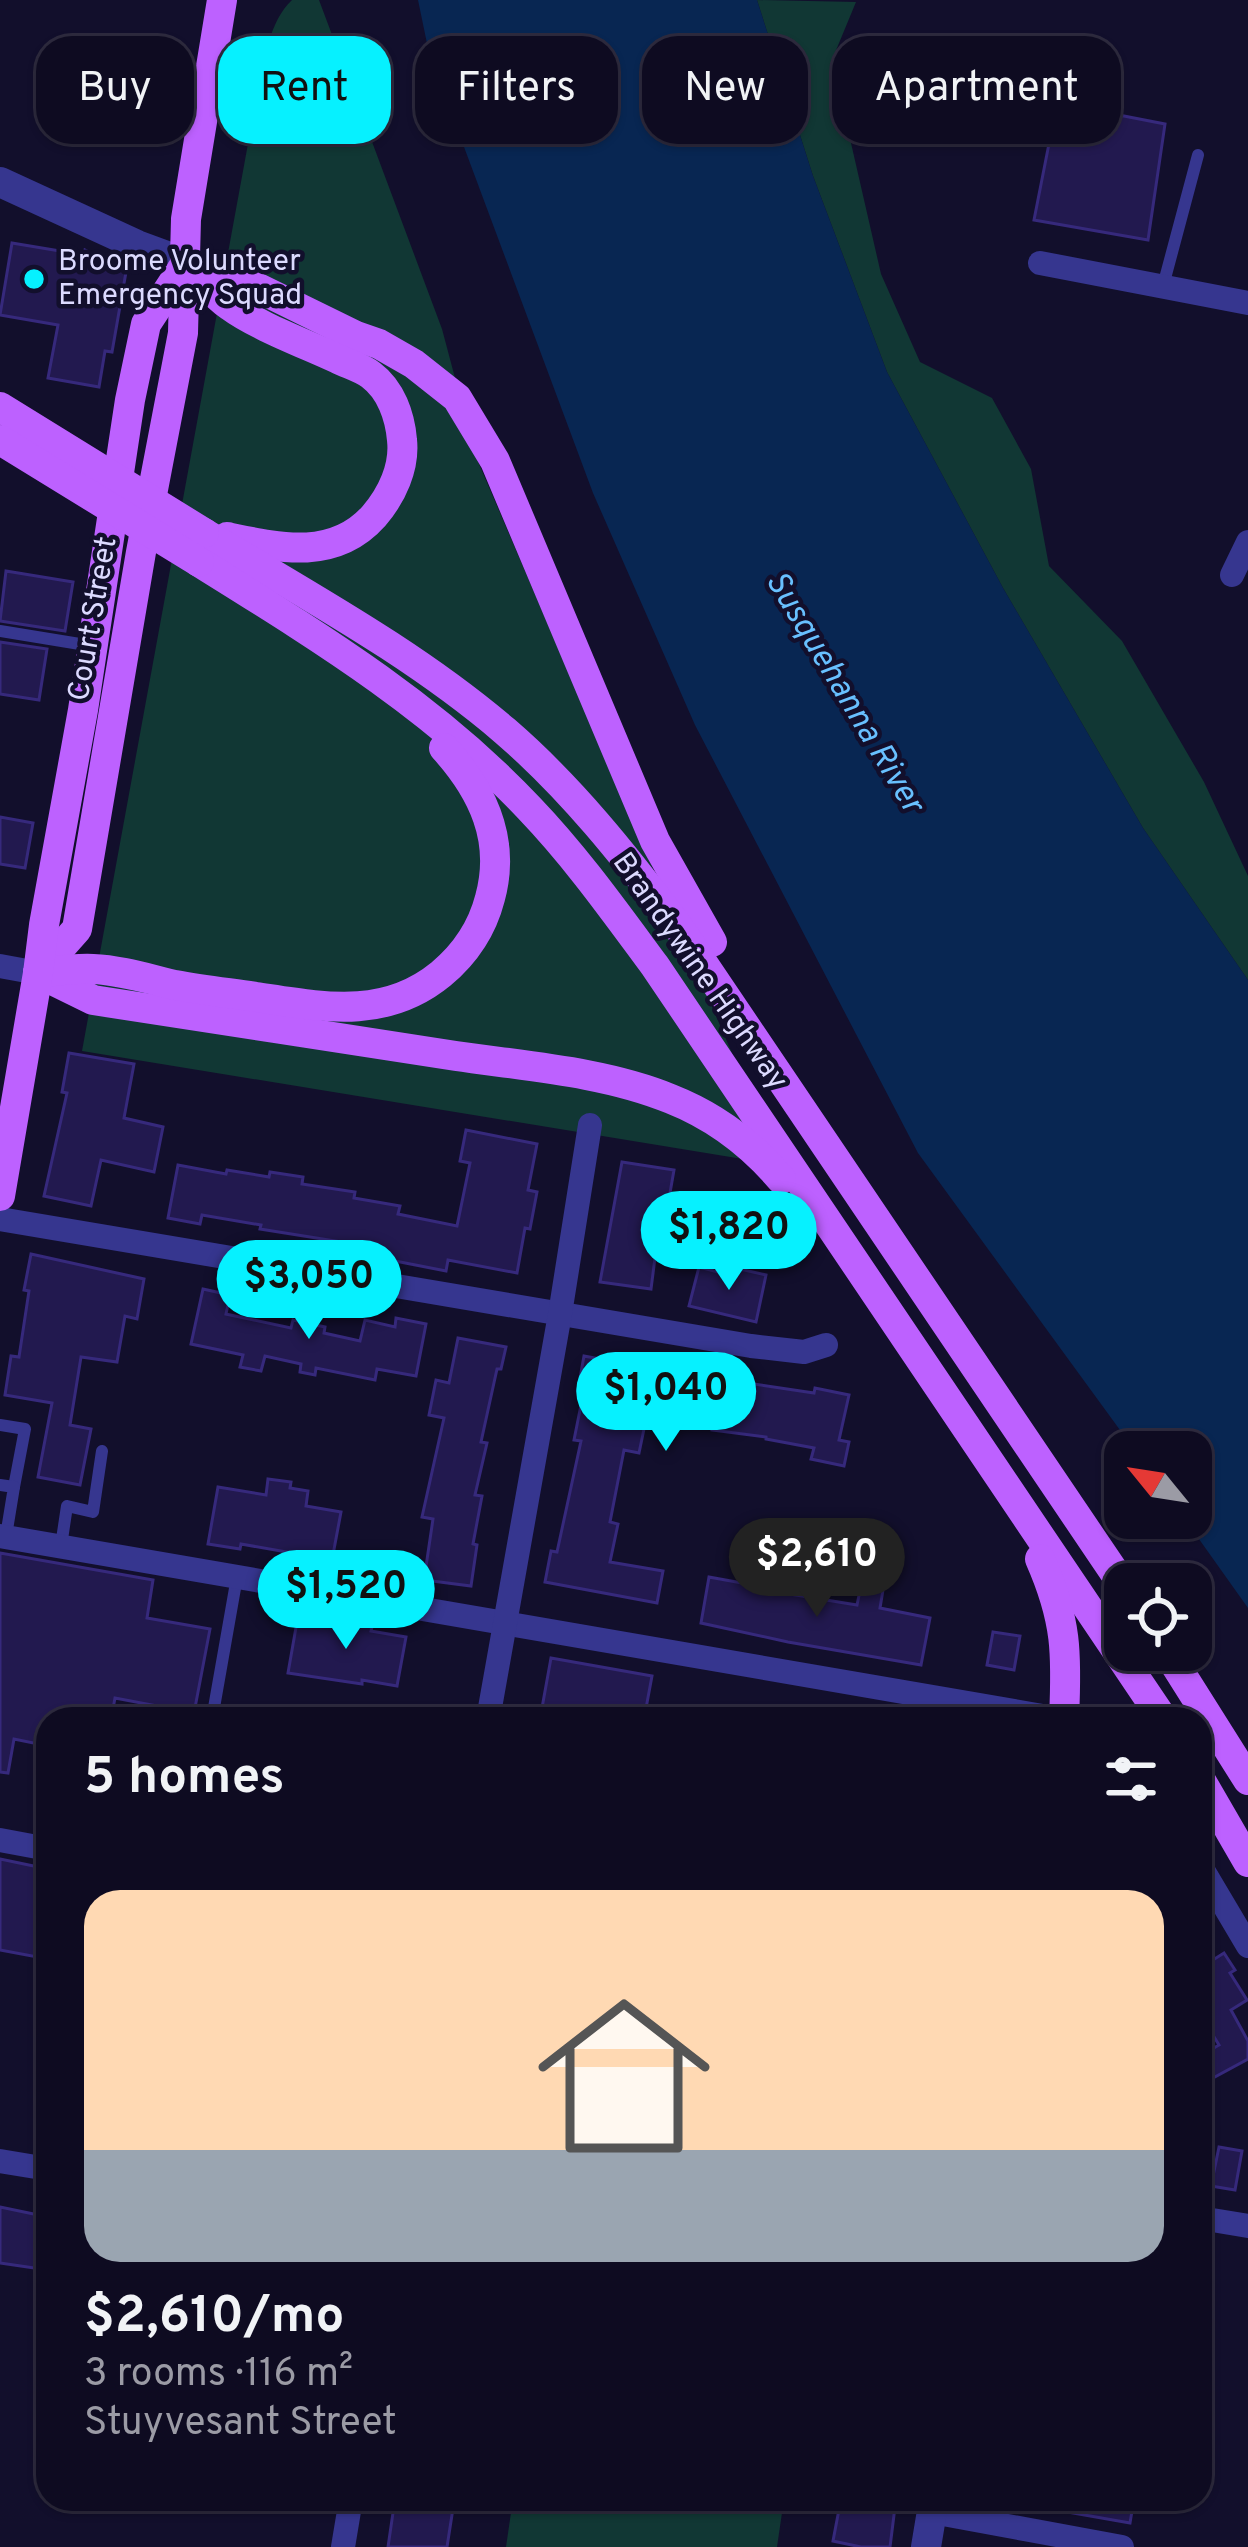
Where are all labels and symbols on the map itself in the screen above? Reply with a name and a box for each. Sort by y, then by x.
place label: Broome Volunteer Emergency Squad [58,244,302,315]
marker: Broome Volunteer Emergency Squad [21,266,47,292]
street label: Court Street [61,534,127,704]
water label: Susquehanna River [754,564,933,824]
street label: Brandywine Highway [603,846,795,1098]
pin: $1,820 [631,1191,827,1293]
pin: $3,050 [211,1240,407,1342]
pin: $1,040 [568,1352,764,1454]
north arrow [1104,1431,1212,1539]
pin: $2,610 [719,1518,915,1620]
pin: $1,520 [248,1550,444,1652]

